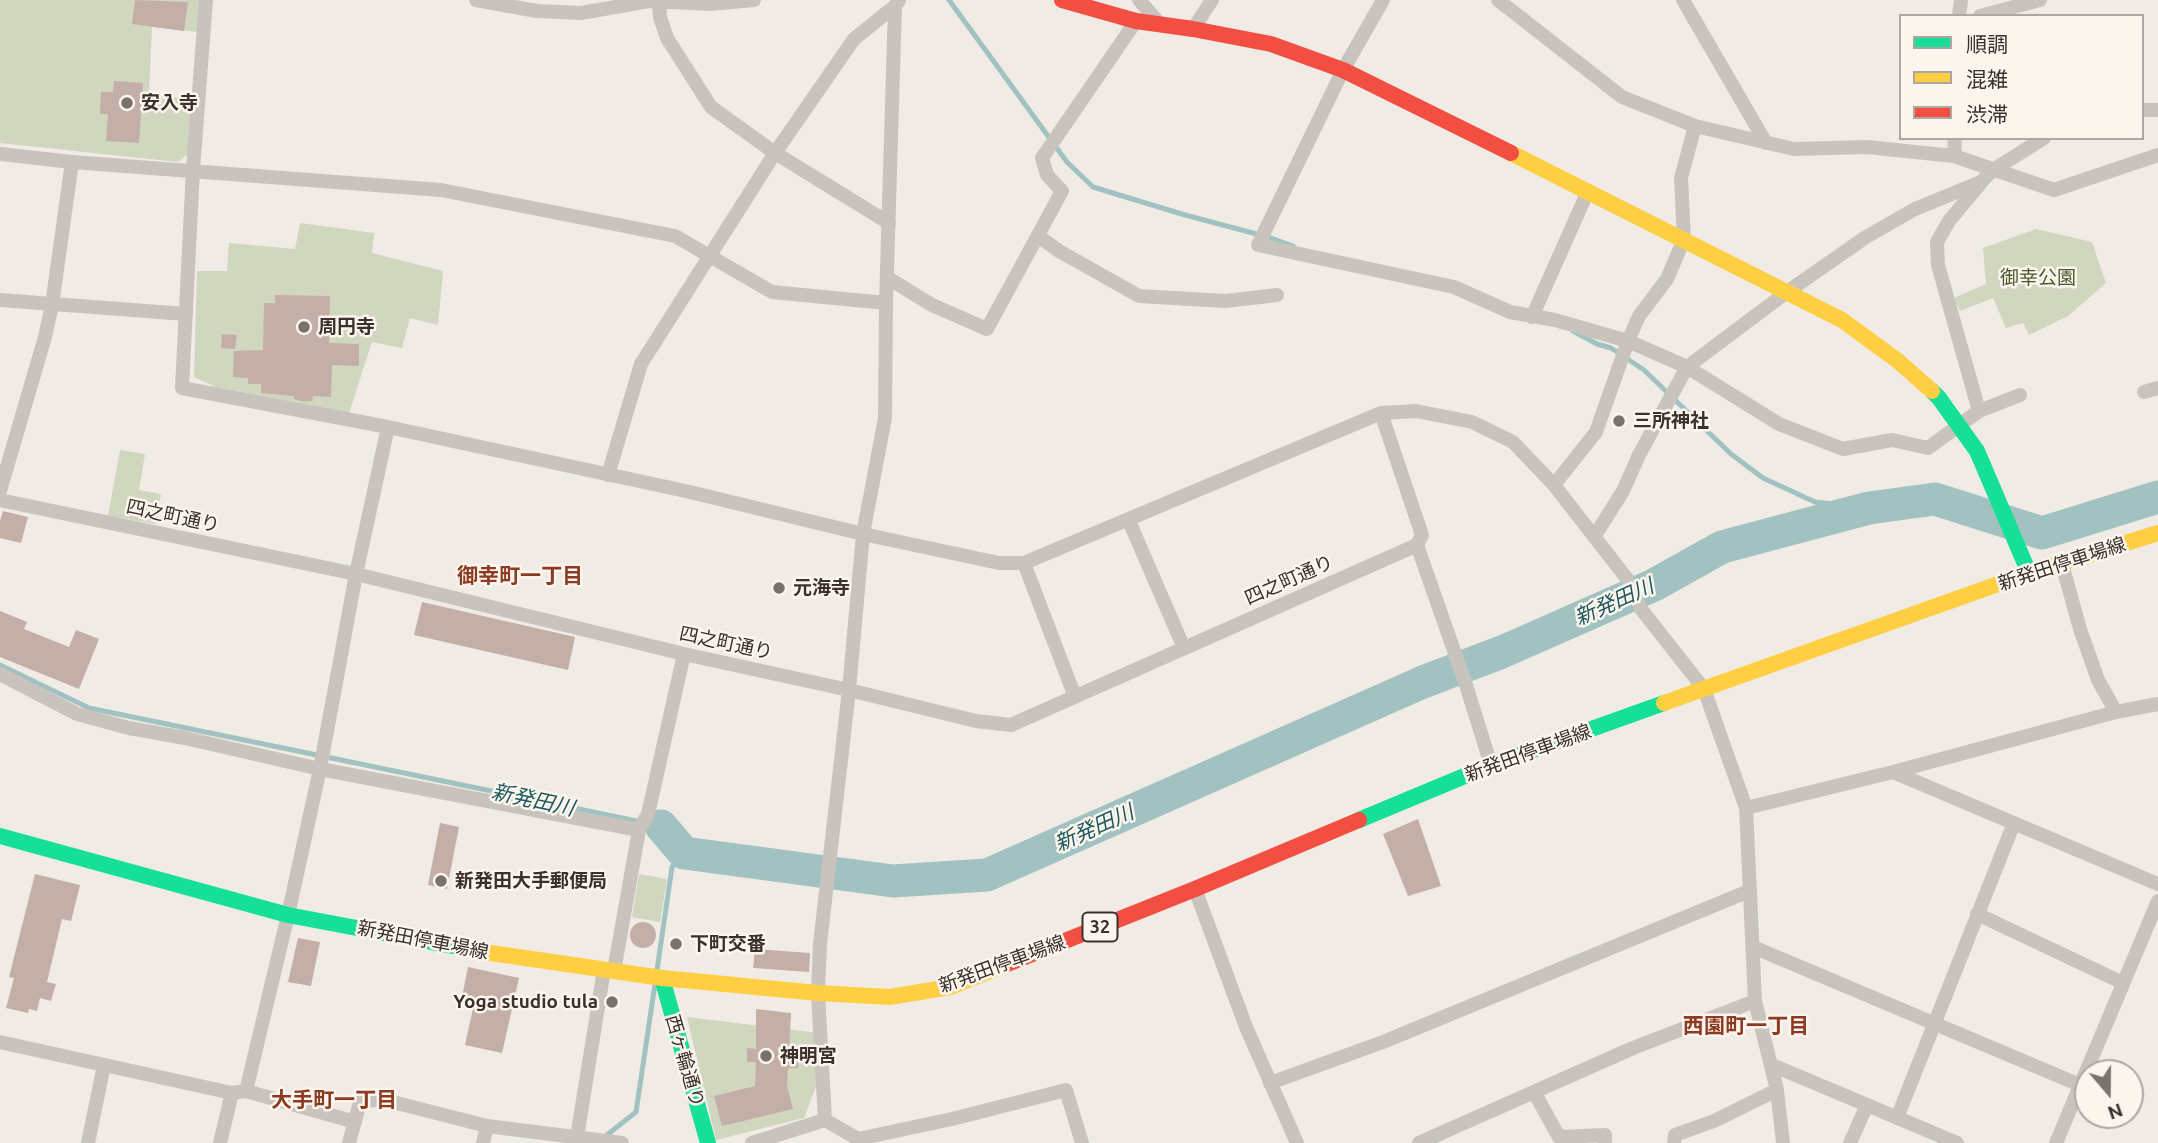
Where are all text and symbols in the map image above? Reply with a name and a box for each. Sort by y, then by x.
legend [1899,14,2144,140]
text: 順調 [1966,32,2008,56]
text: 混雑 [1966,67,2008,91]
place label: 安入寺 [141,92,198,114]
marker: 安入寺 [119,95,135,111]
text: 渋滞 [1966,102,2008,126]
park label: 御幸公園 [2000,267,2076,289]
place label: 周円寺 [318,316,375,338]
marker: 周円寺 [296,319,312,335]
place label: 三所神社 [1633,410,1709,432]
marker: 三所神社 [1611,413,1627,429]
street label: 四之町通り [124,495,222,537]
street label: 新発田停車場線 [1995,533,2129,595]
street label: 四之町通り [1241,550,1337,610]
district label: 御幸町一丁目 [457,563,583,589]
water label: 新発田川 [1571,573,1657,631]
place label: 元海寺 [793,577,850,599]
marker: 元海寺 [771,580,787,596]
street label: 四之町通り [677,622,775,664]
street label: 新発田停車場線 [1462,720,1594,786]
water label: 新発田川 [489,779,577,821]
water label: 新発田川 [1051,799,1137,857]
place label: 新発田大手郵便局 [455,870,607,892]
marker: 新発田大手郵便局 [433,873,449,889]
road number: 32 [1082,912,1118,942]
street label: 新発田停車場線 [356,916,490,964]
street label: 新発田停車場線 [936,931,1068,997]
place label: 下町交番 [690,933,766,955]
marker: 下町交番 [668,936,684,952]
place label: Yoga studio tula [453,991,598,1013]
marker: Yoga studio tula [604,994,620,1010]
street label: 西ヶ輪通り [661,1012,709,1110]
district label: 西園町一丁目 [1683,1013,1809,1039]
place label: 神明宮 [780,1045,837,1067]
marker: 神明宮 [758,1048,774,1064]
north arrow [2074,1059,2144,1129]
district label: 大手町一丁目 [271,1087,397,1113]
text: N [2105,1099,2126,1125]

